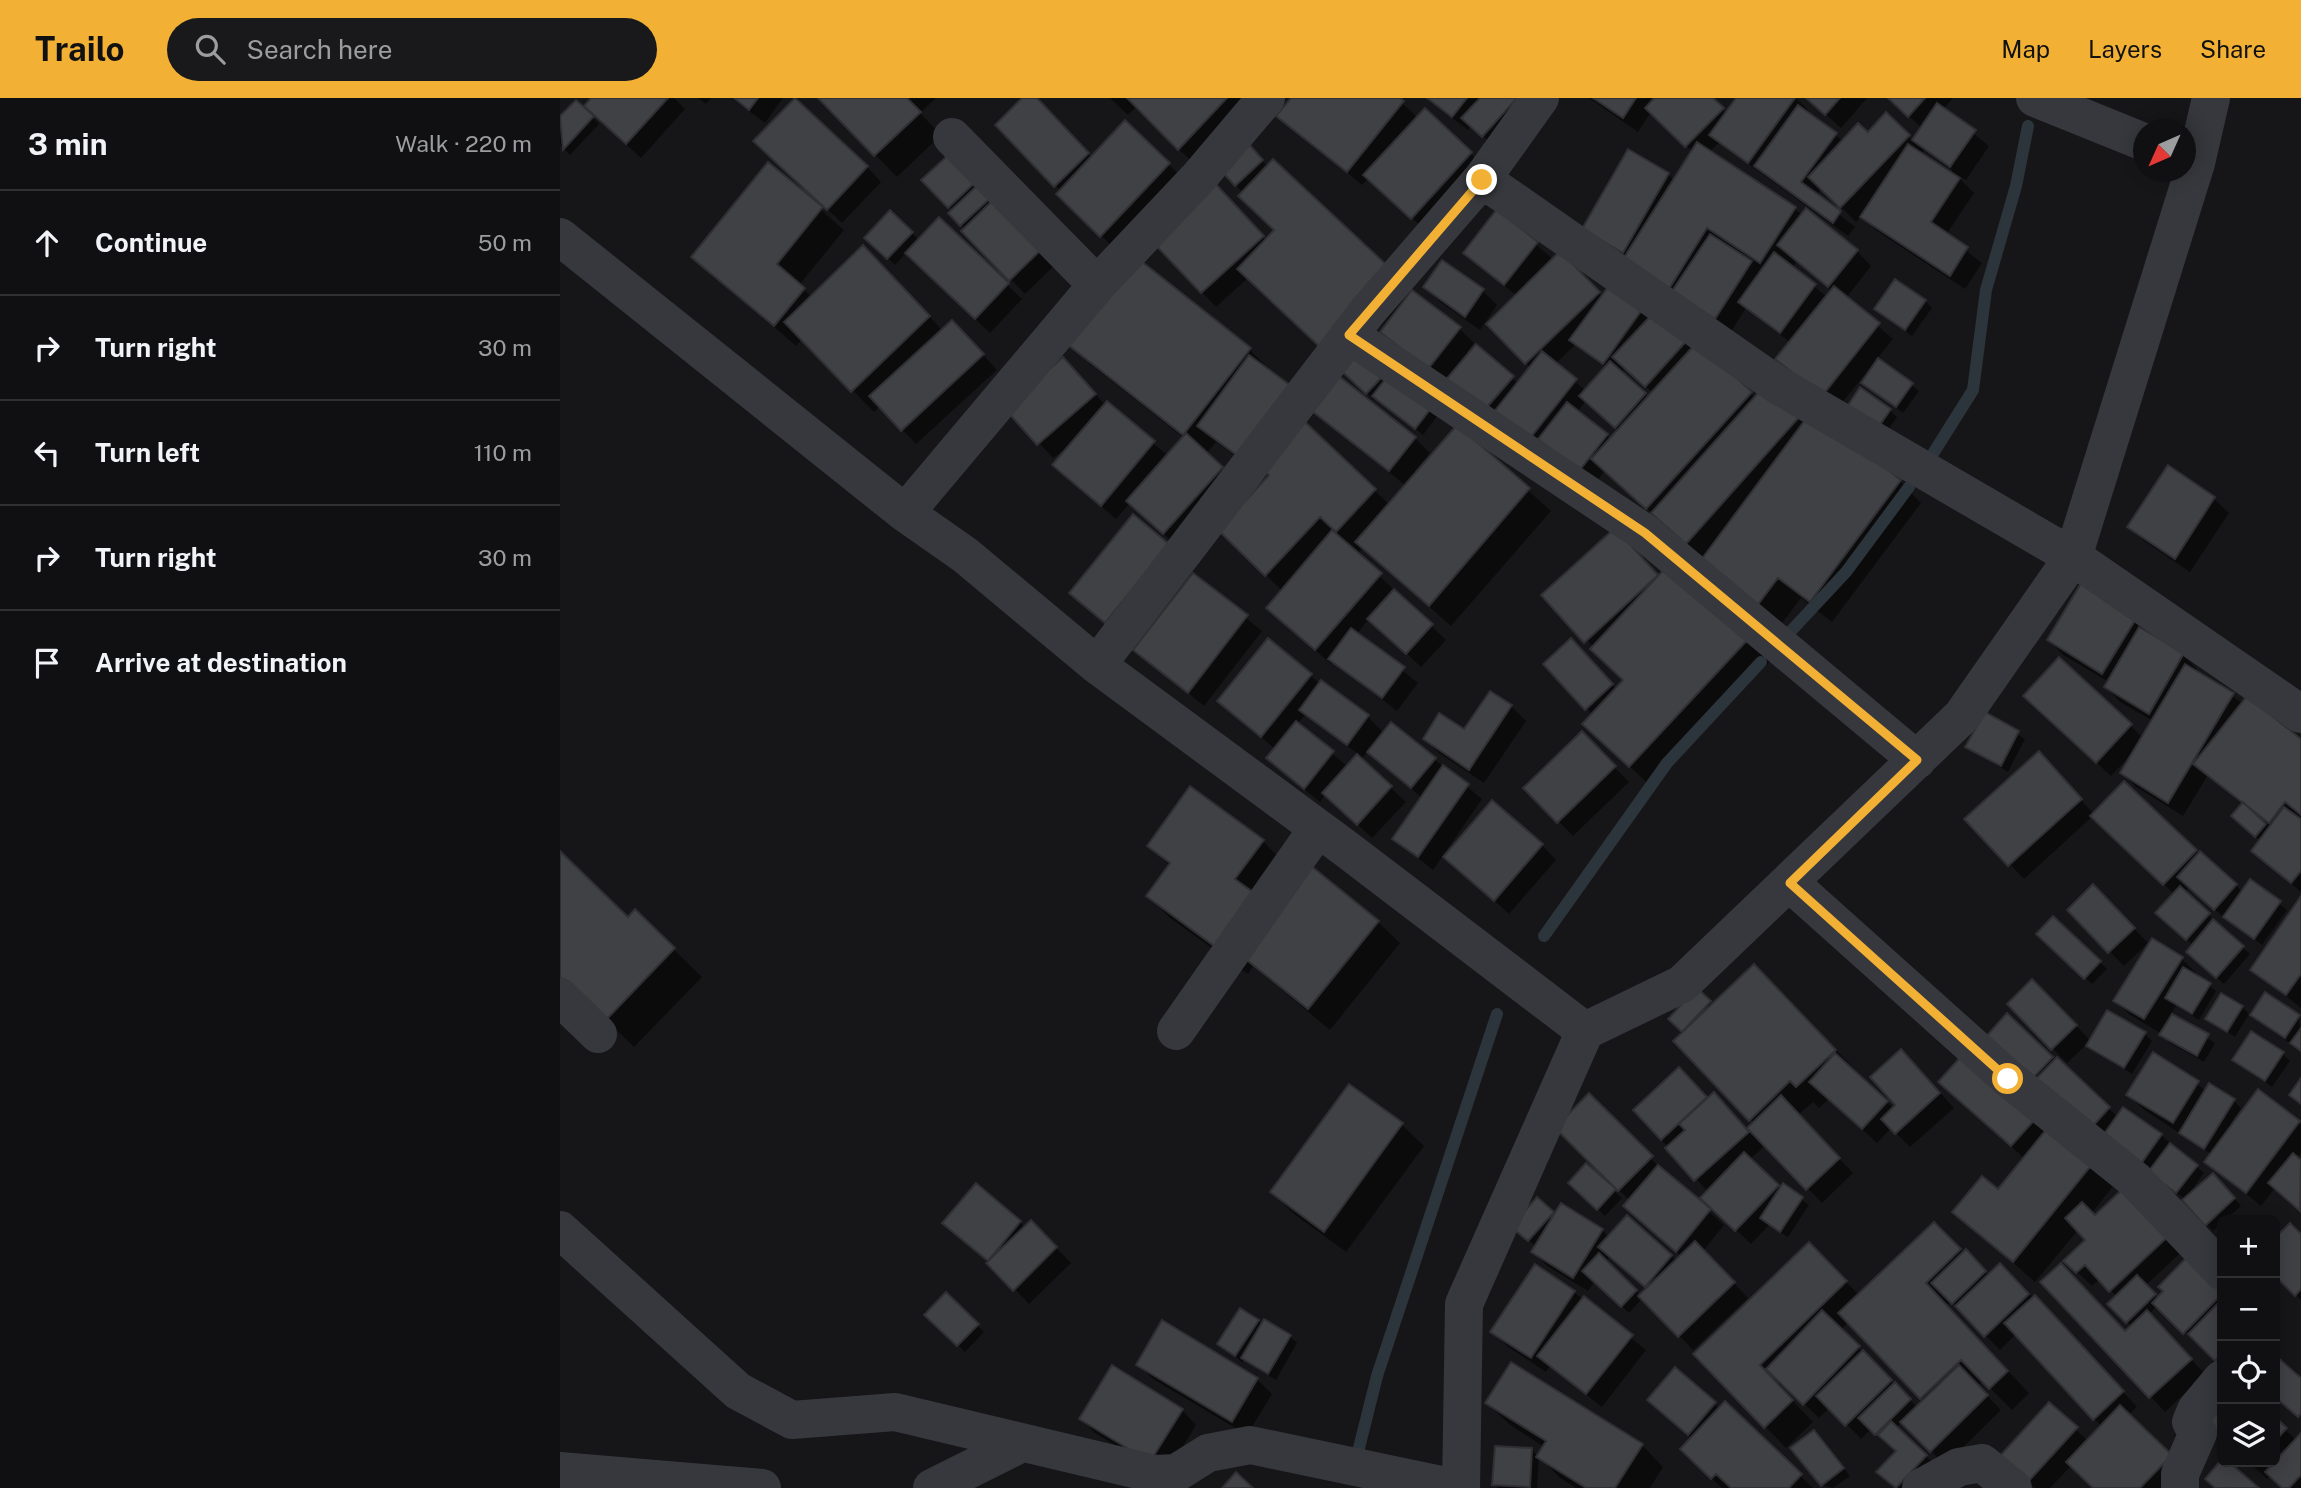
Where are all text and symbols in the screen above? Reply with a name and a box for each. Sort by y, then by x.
search box [167,18,657,81]
text: Trailo [35,30,125,68]
icon: search [191,30,229,68]
text: Search here [247,34,392,65]
text: Map [2001,35,2050,63]
text: Layers [2088,35,2162,63]
text: Share [2200,35,2266,63]
north arrow [2133,119,2196,182]
text: 3 min [28,126,107,162]
text: Walk · 220 m [395,130,532,157]
route end [1466,164,1497,195]
icon: ahead [28,224,66,262]
text: Continue [95,227,207,258]
text: 50 m [478,229,532,256]
icon: right [28,329,66,367]
text: Turn right [95,332,217,363]
text: 30 m [478,334,532,361]
icon: left [28,434,66,472]
text: Turn left [95,437,200,468]
text: 110 m [474,439,532,466]
icon: right [28,539,66,577]
text: Turn right [95,542,217,573]
text: 30 m [478,544,532,571]
icon: arrive [28,644,66,682]
text: Arrive at destination [95,647,347,678]
route start [1992,1063,2023,1094]
map controls [2217,1215,2280,1467]
button: + [2217,1215,2280,1278]
button: − [2217,1278,2280,1341]
button: locate [2217,1341,2280,1404]
button: layers [2217,1404,2280,1467]

